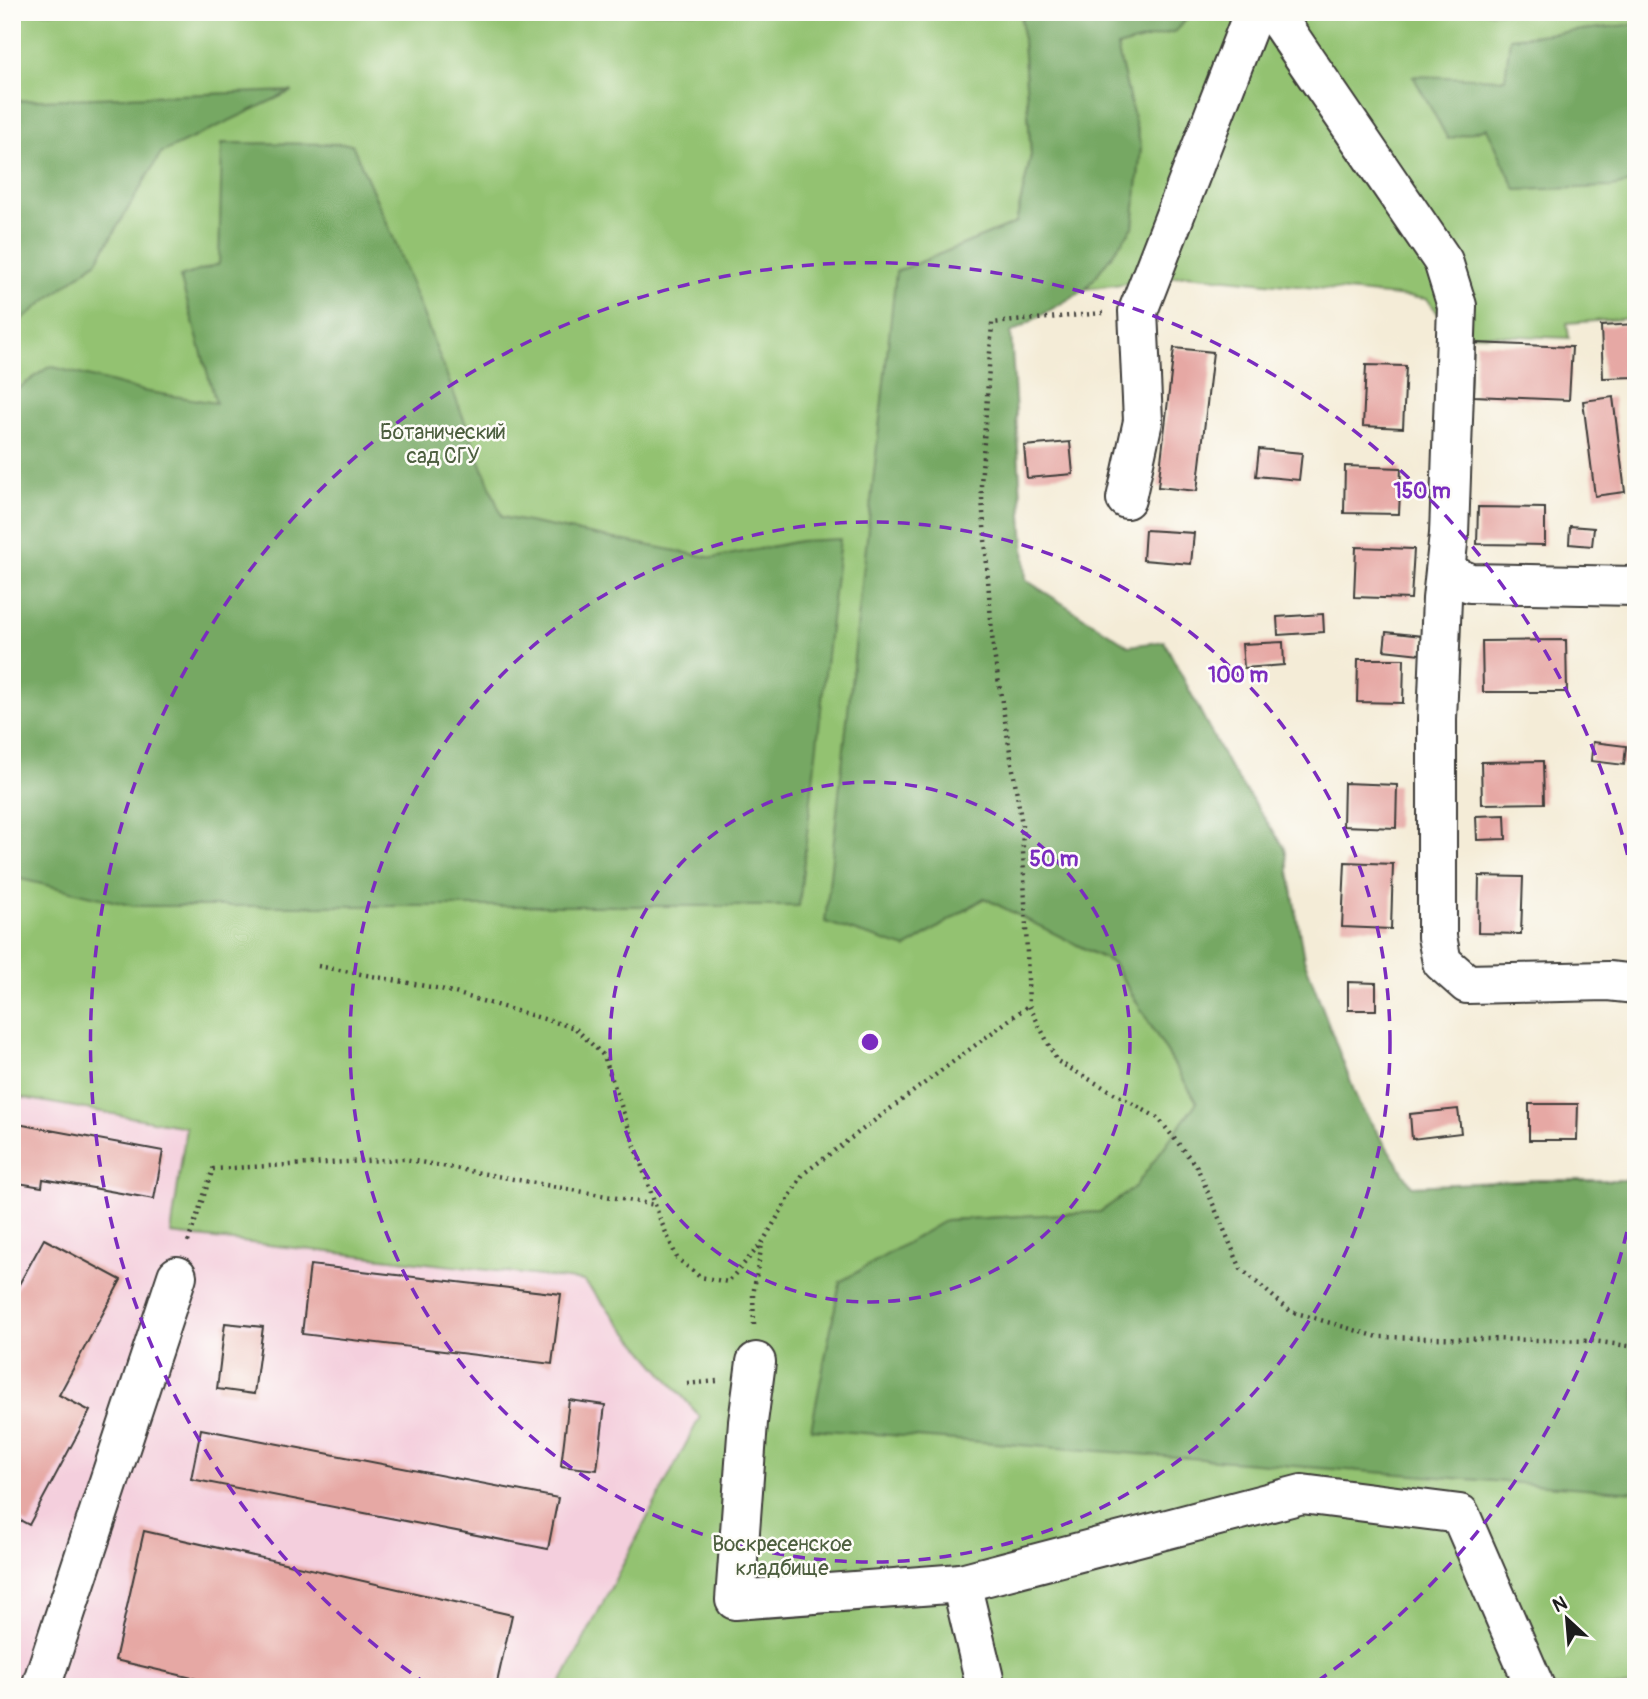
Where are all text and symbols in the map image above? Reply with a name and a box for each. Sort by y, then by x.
park label: Ботанический сад СГУ [380,419,506,470]
text: 150 m [1393,478,1451,505]
text: 100 m [1208,662,1268,689]
text: 50 m [1030,846,1079,873]
centre of rings [858,1030,882,1054]
park label: Воскресенское кладбище [712,1531,852,1582]
north arrow [1532,1584,1602,1654]
text: N [1549,1591,1571,1618]

